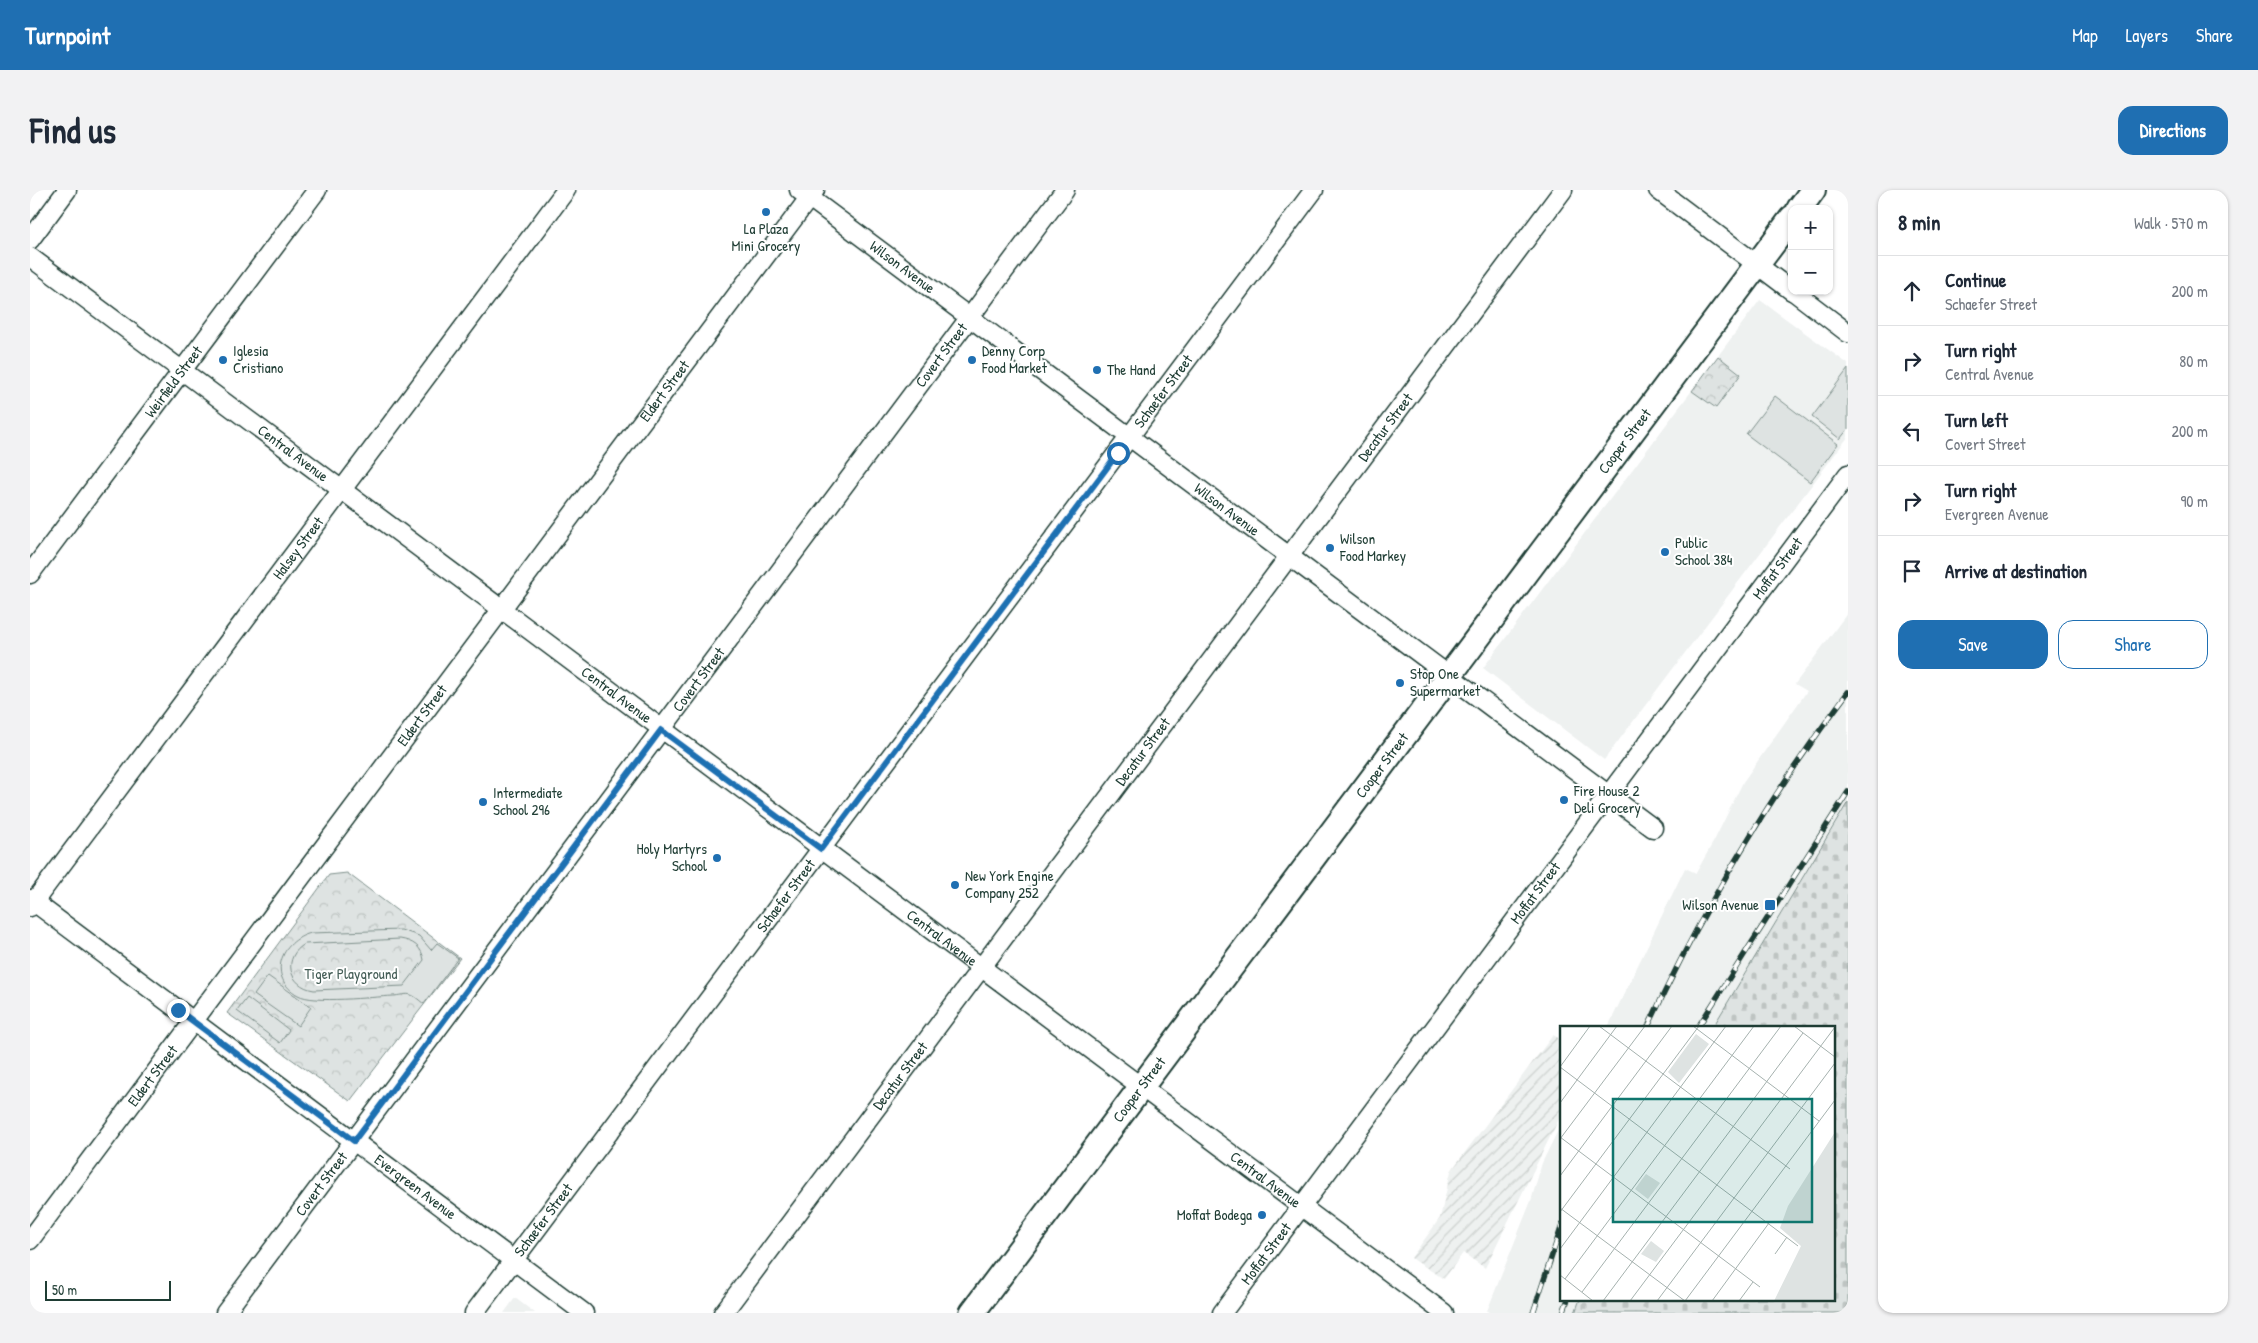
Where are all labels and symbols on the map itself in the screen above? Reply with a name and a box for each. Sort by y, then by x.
marker: La Plaza Mini Grocery [760,206,772,218]
place label: La Plaza Mini Grocery [732,218,800,256]
street label: Wilson Avenue [866,235,940,298]
street label: Covert Street [910,318,973,392]
place label: Iglesia Cristiano [233,340,283,378]
place label: Denny Corp Food Market [981,340,1048,378]
street label: Weirfield Street [140,341,208,422]
street label: Schaefer Street [1129,349,1198,432]
marker: Iglesia Cristiano [217,354,229,366]
marker: Denny Corp Food Market [966,354,978,366]
street label: Eldert Street [634,355,695,426]
place label: The Hand [1107,359,1155,380]
marker: The Hand [1091,364,1103,376]
street label: Decatur Street [1353,388,1418,465]
street label: Cooper Street [1593,403,1656,478]
street label: Central Avenue [253,419,333,486]
route start [1107,442,1130,465]
street label: Wilson Avenue [1190,478,1264,541]
street label: Halsey Street [267,512,329,584]
place label: Wilson Food Markey [1339,528,1406,566]
place label: Public School 384 [1675,532,1733,570]
street label: Moffat Street [1747,532,1808,603]
marker: Wilson Food Markey [1324,542,1336,554]
marker: Public School 384 [1659,546,1671,558]
street label: Covert Street [667,642,730,716]
street label: Central Avenue [577,661,657,728]
place label: Stop One Supermarket [1410,663,1481,701]
marker: Stop One Supermarket [1394,677,1406,689]
street label: Eldert Street [392,679,452,750]
street label: Decatur Street [1110,712,1175,790]
street label: Cooper Street [1350,727,1414,802]
place label: Fire House 2 Deli Grocery [1573,780,1641,818]
place label: Intermediate School 296 [493,782,563,820]
marker: Fire House 2 Deli Grocery [1558,794,1570,806]
marker: Intermediate School 296 [477,796,489,808]
place label: Holy Martyrs School [637,838,707,876]
marker: Holy Martyrs School [711,852,723,864]
street label: Schaefer Street [751,854,820,936]
street label: Moffat Street [1505,857,1566,928]
place label: New York Engine Company 252 [965,865,1054,903]
marker: New York Engine Company 252 [949,879,961,891]
place label: Wilson Avenue [1682,894,1759,915]
marker: Wilson Avenue [1763,898,1777,912]
street label: Central Avenue [902,904,982,971]
park label: Tiger Playground [305,963,398,984]
route end [167,999,190,1022]
inset map [1560,1026,1836,1300]
street label: Decatur Street [867,1037,933,1114]
street label: Eldert Street [122,1040,183,1111]
street label: Cooper Street [1107,1052,1171,1126]
street label: Central Avenue [1226,1146,1305,1213]
street label: Covert Street [290,1147,353,1220]
street label: Evergreen Avenue [370,1149,461,1224]
street label: Schaefer Street [509,1178,578,1261]
place label: Moffat Bodega [1177,1204,1252,1225]
marker: Moffat Bodega [1256,1209,1268,1221]
street label: Moffat Street [1236,1217,1296,1289]
scale bar [45,1278,171,1301]

